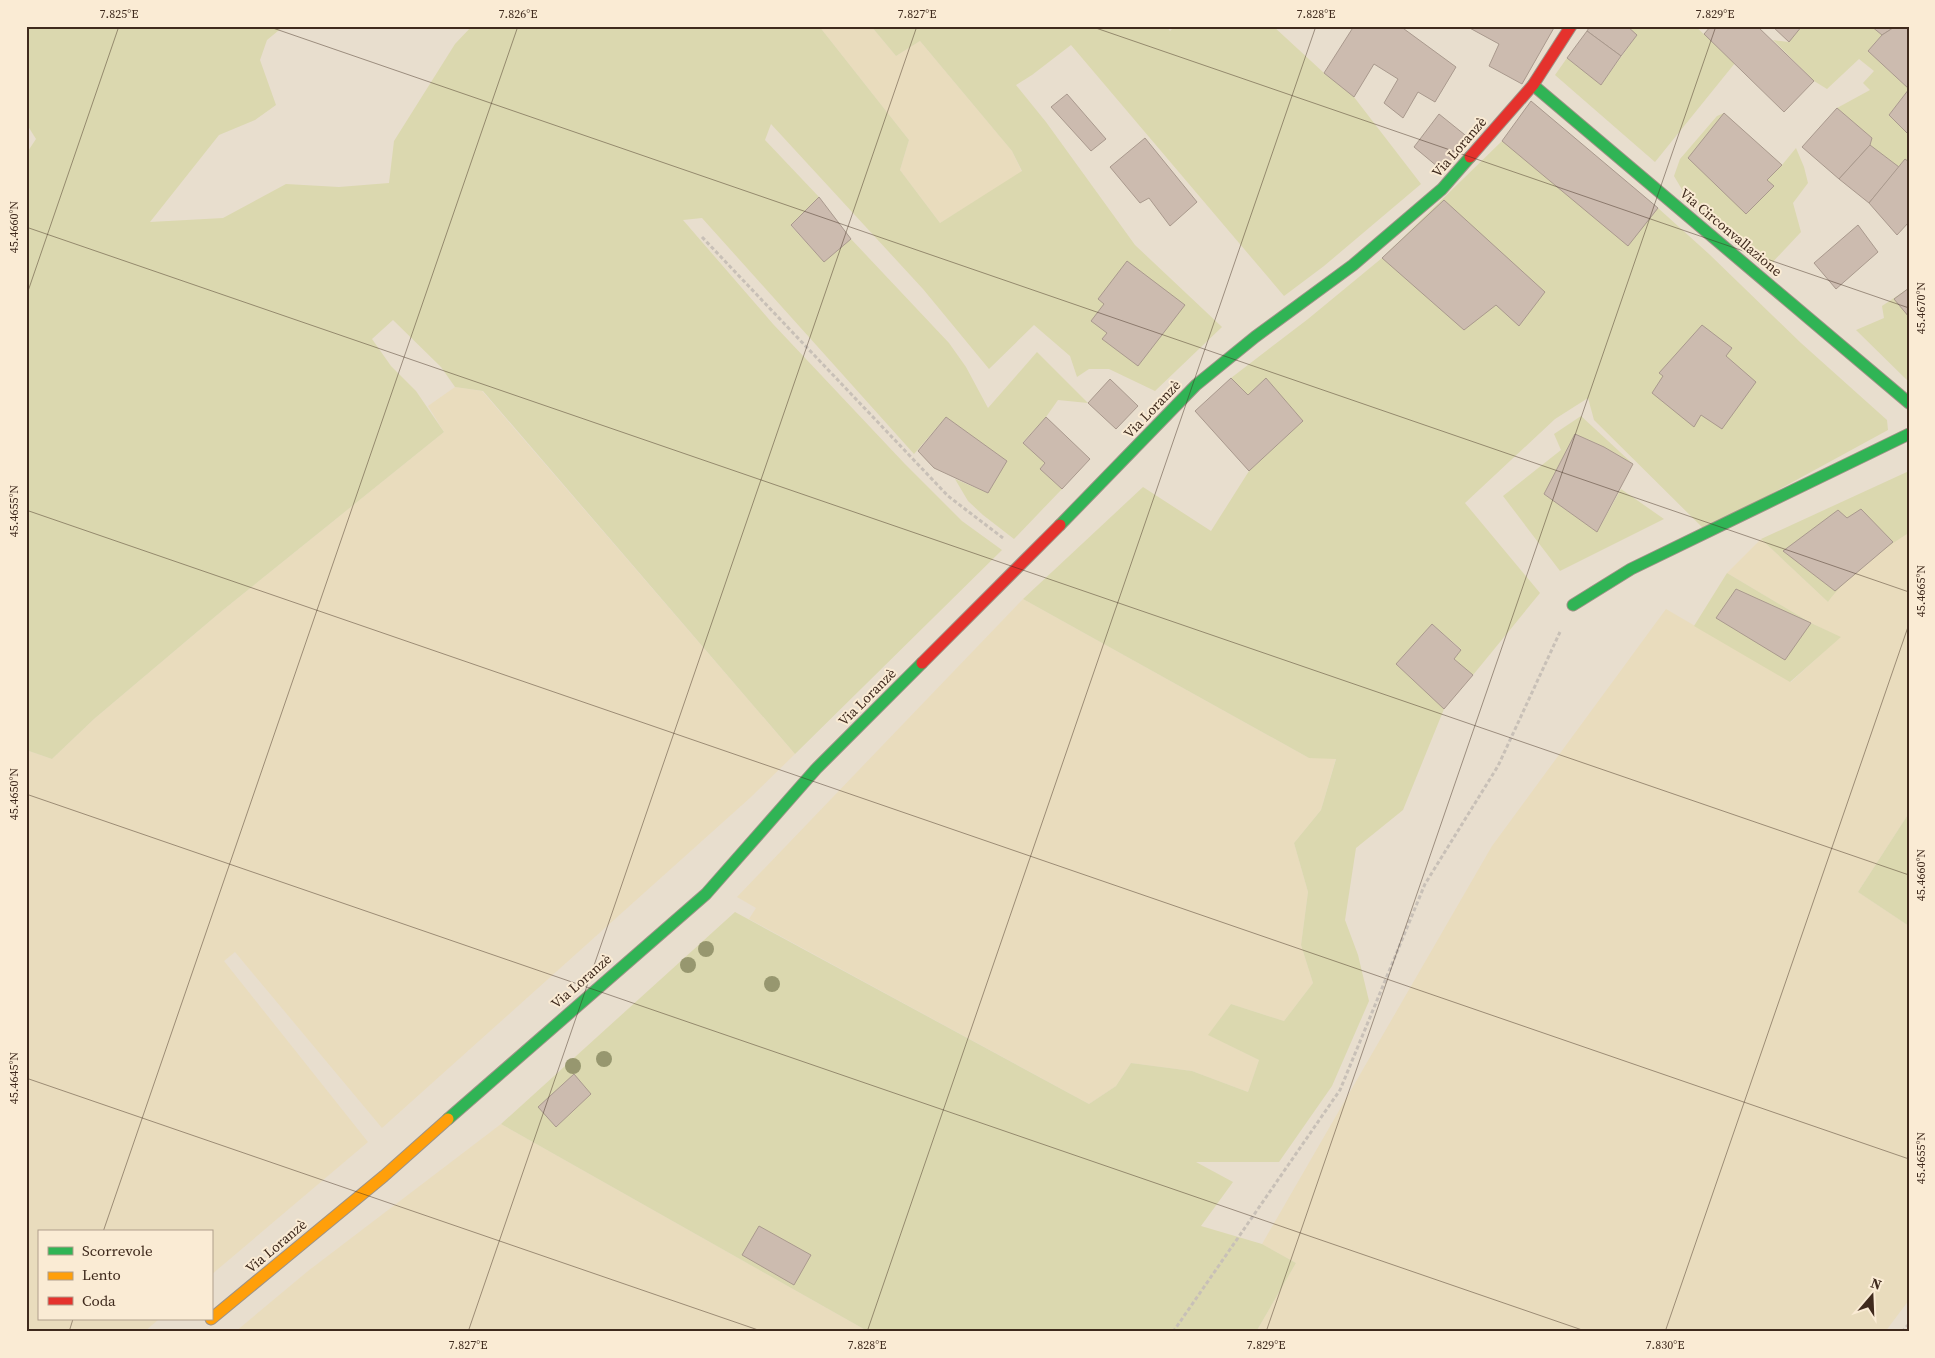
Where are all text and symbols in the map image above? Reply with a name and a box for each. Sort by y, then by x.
text: 7.825°E [100,6,138,22]
text: 7.826°E [499,6,537,22]
text: 7.827°E [898,6,936,22]
text: 7.828°E [1297,6,1335,22]
text: 7.829°E [1696,6,1734,22]
street label: Via Loranzè [1427,112,1491,182]
street label: Via Circonvallazione [1675,183,1787,281]
text: 45.4660°N [6,201,22,253]
text: 45.4670°N [1913,282,1929,334]
street label: Via Loranzè [1119,375,1185,443]
text: 45.4655°N [6,485,22,537]
text: 45.4665°N [1913,565,1929,617]
street label: Via Loranzè [834,664,900,730]
text: 45.4650°N [6,768,22,820]
text: 45.4660°N [1913,849,1929,901]
street label: Via Loranzè [546,949,616,1013]
text: 45.4645°N [6,1052,22,1104]
text: 45.4655°N [1913,1132,1929,1184]
street label: Via Loranzè [241,1214,311,1278]
legend [38,1230,212,1320]
text: Scorrevole [82,1240,153,1261]
text: Lento [82,1264,121,1285]
north arrow [1848,1270,1898,1320]
text: N [1868,1273,1884,1295]
text: Coda [82,1290,116,1311]
text: 7.827°E [449,1337,487,1353]
text: 7.828°E [848,1337,886,1353]
text: 7.829°E [1247,1337,1285,1353]
text: 7.830°E [1646,1337,1684,1353]

